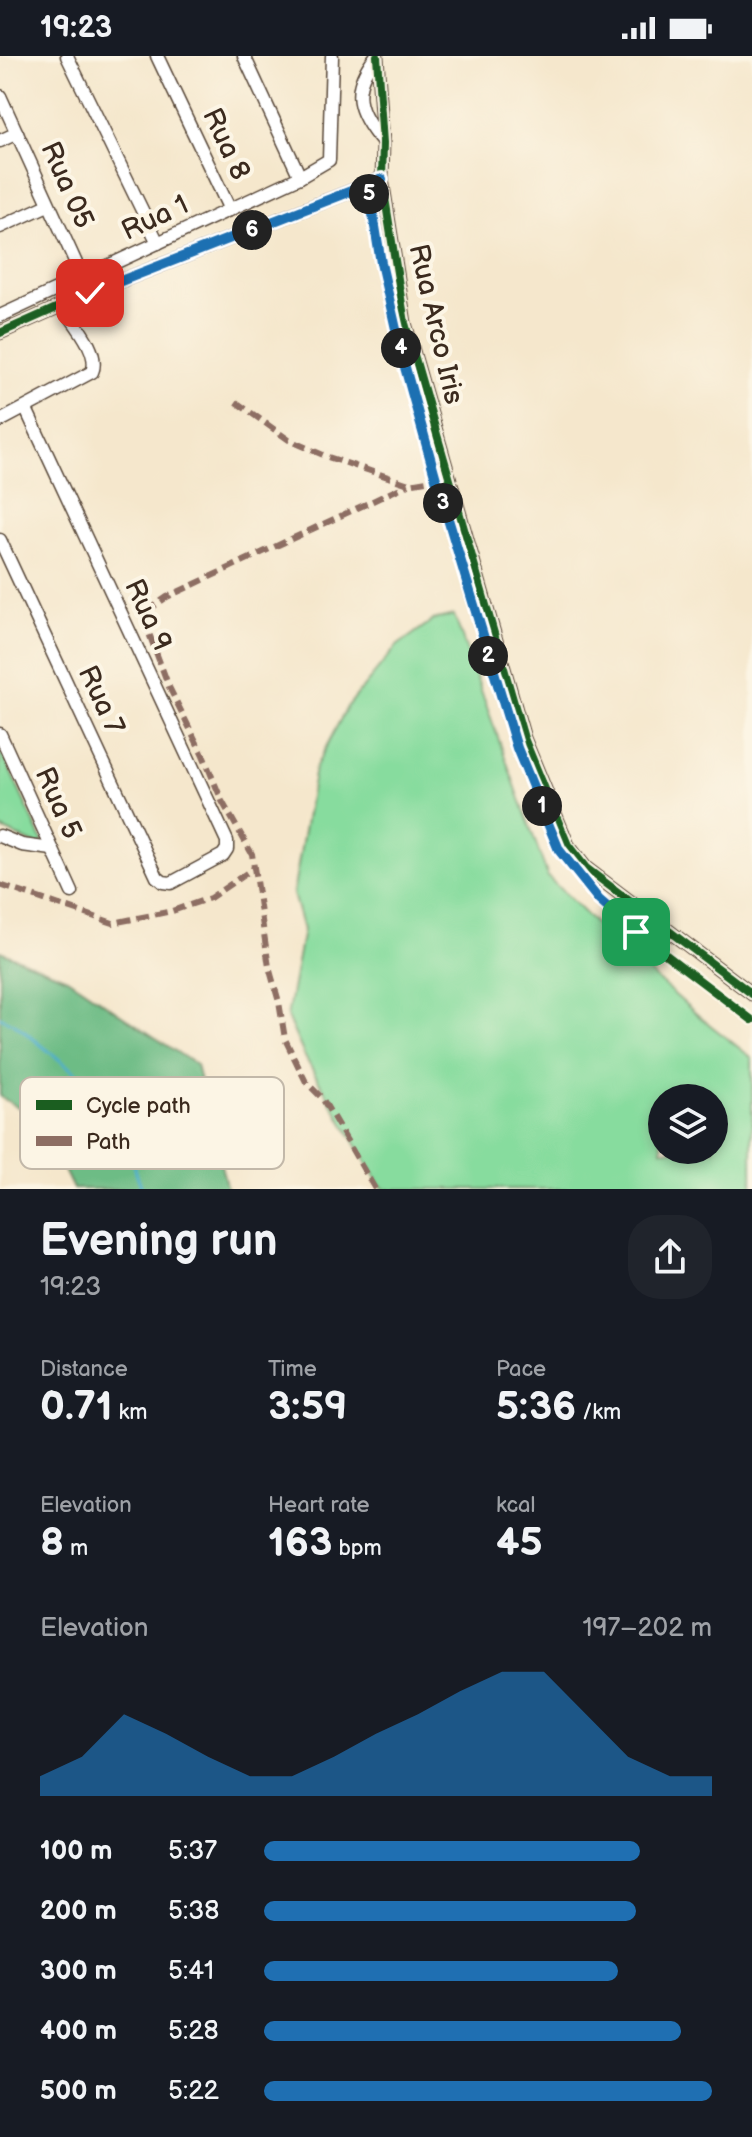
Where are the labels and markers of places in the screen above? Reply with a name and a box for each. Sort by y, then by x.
pin: 5 [349,174,389,214]
pin: 6 [232,210,272,250]
pin [56,259,124,327]
pin: 4 [381,328,421,368]
pin: 3 [423,483,463,523]
pin: 2 [468,636,508,676]
pin: 1 [522,786,562,826]
pin [602,898,670,966]

